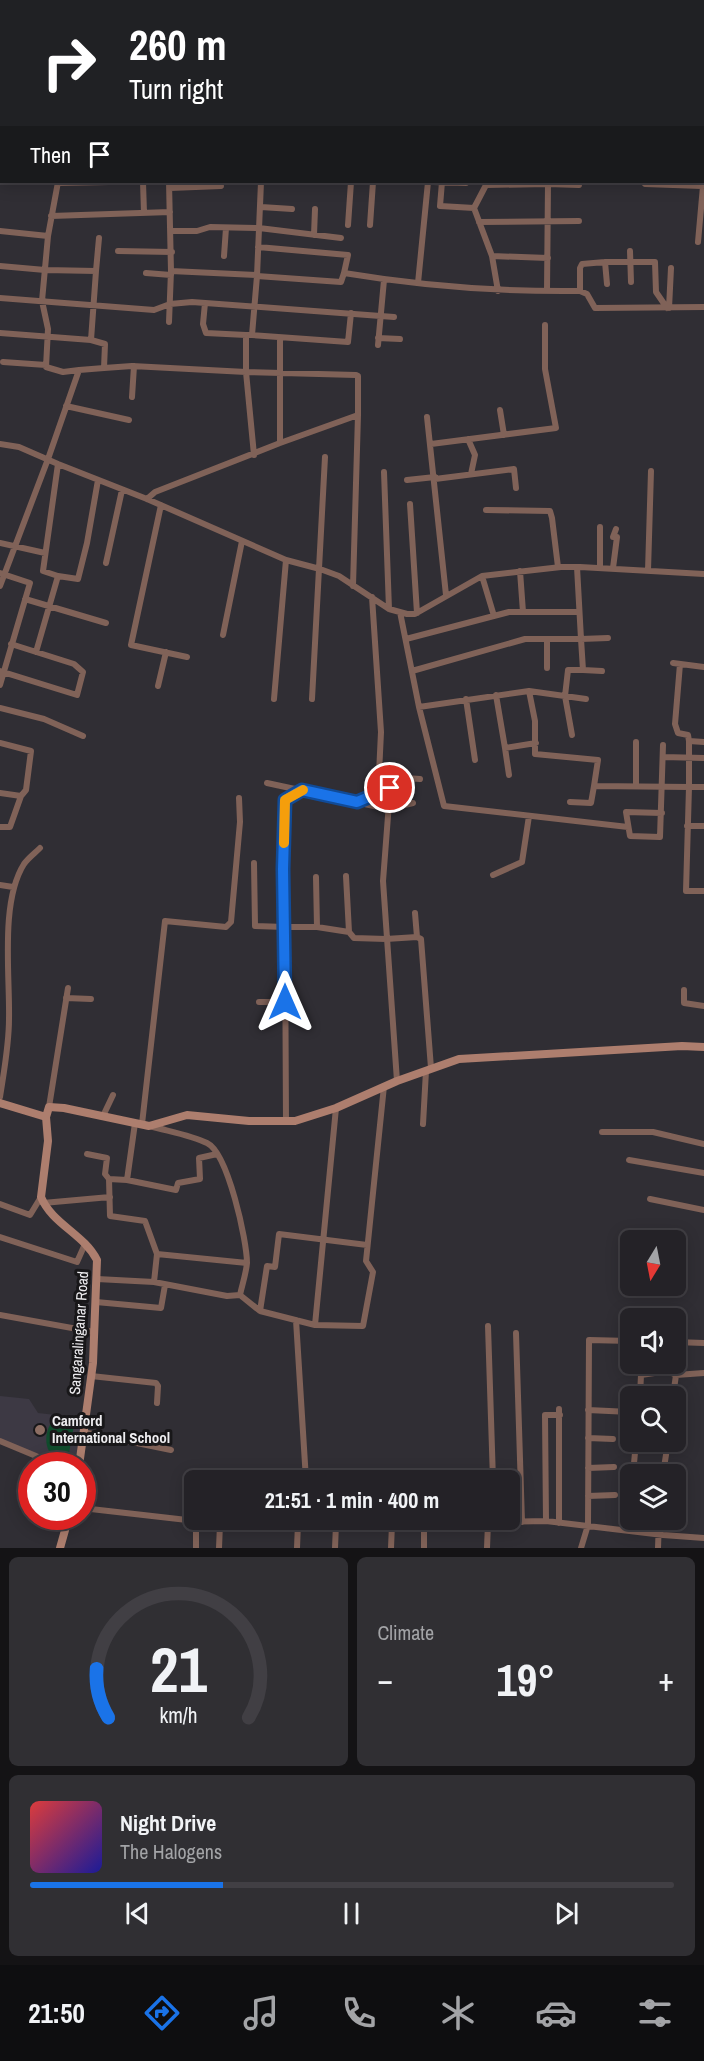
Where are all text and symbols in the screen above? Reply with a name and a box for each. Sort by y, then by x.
text: 260 m [129,17,227,73]
icon: right [30,24,108,102]
text: Turn right [129,71,223,107]
icon: arrive [83,138,116,171]
text: Then [30,140,71,170]
pin [364,762,415,813]
icon: arrive [373,771,406,804]
position arrow [253,970,317,1034]
north arrow [620,1230,686,1296]
map controls [620,1230,686,1530]
street label: Sangaralinganar Road [64,1270,93,1395]
button: sound [620,1308,686,1374]
button: search [620,1386,686,1452]
place label: Camford International School [52,1410,170,1448]
marker: Camford International School [33,1423,47,1437]
speed limit sign: 30 [18,1452,96,1530]
button: layers [620,1464,686,1530]
text: 21:51 · 1 min · 400 m [265,1485,439,1515]
text: Climate [378,1619,434,1646]
text: 21 [150,1627,207,1711]
text: 19° [496,1649,555,1710]
text: − [378,1657,393,1701]
text: + [658,1657,674,1701]
text: km/h [159,1702,197,1731]
text: Night Drive [120,1808,216,1838]
text: The Halogens [120,1838,222,1865]
icon: previous [121,1897,154,1930]
icon: pause [335,1897,368,1930]
icon: next [550,1897,583,1930]
icon: directions [141,1992,183,2034]
icon: music [240,1992,282,2034]
icon: phone [338,1992,380,2034]
icon: climate [437,1992,479,2034]
icon: car [535,1992,577,2034]
icon: filters [634,1992,676,2034]
text: 21:50 [28,1995,85,2031]

